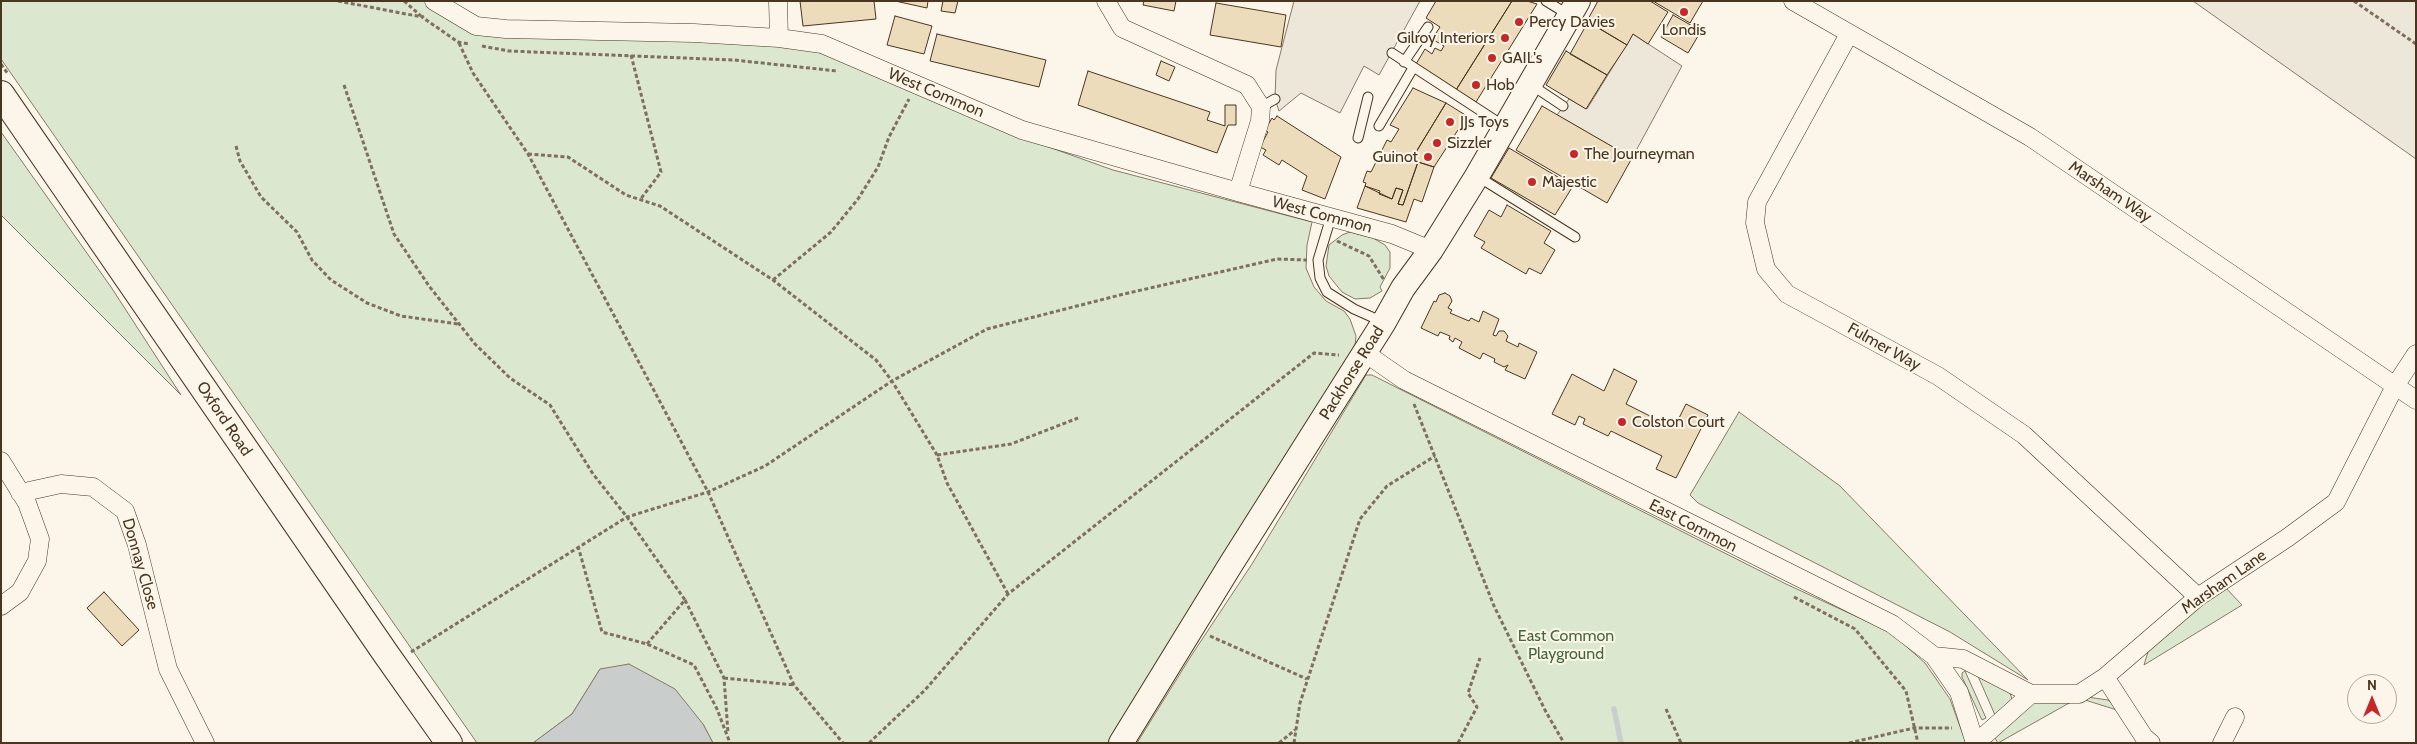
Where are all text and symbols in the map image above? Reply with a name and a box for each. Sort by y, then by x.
marker: Londis [1678,6,1690,18]
place label: Percy Davies [1529,12,1615,32]
marker: Percy Davies [1513,16,1525,28]
place label: Londis [1662,20,1706,40]
place label: Gilroy Interiors [1397,28,1495,48]
marker: Gilroy Interiors [1499,32,1511,44]
place label: GAIL's [1502,48,1542,68]
marker: GAIL's [1486,52,1498,64]
street label: West Common [885,64,987,122]
place label: Hob [1486,75,1515,95]
marker: Hob [1470,79,1482,91]
place label: JJs Toys [1460,112,1509,132]
marker: JJs Toys [1444,116,1456,128]
place label: Sizzler [1447,133,1492,153]
marker: Sizzler [1431,137,1443,149]
place label: The Journeyman [1584,144,1695,164]
place label: Guinot [1373,147,1418,167]
marker: The Journeyman [1568,148,1580,160]
marker: Guinot [1422,151,1434,163]
street label: Marsham Way [2065,157,2155,227]
place label: Majestic [1542,172,1597,192]
marker: Majestic [1526,176,1538,188]
street label: West Common [1270,192,1374,238]
street label: Fulmer Way [1844,319,1924,375]
street label: Packhorse Road [1316,323,1388,423]
street label: Oxford Road [192,378,256,460]
place label: Colston Court [1632,412,1725,432]
marker: Colston Court [1616,416,1628,428]
street label: East Common [1646,496,1740,556]
street label: Donnay Close [118,516,162,612]
street label: Marsham Lane [2178,546,2270,618]
park label: East Common Playground [1518,626,1614,664]
north arrow [2347,674,2397,724]
text: N [2367,676,2377,694]

